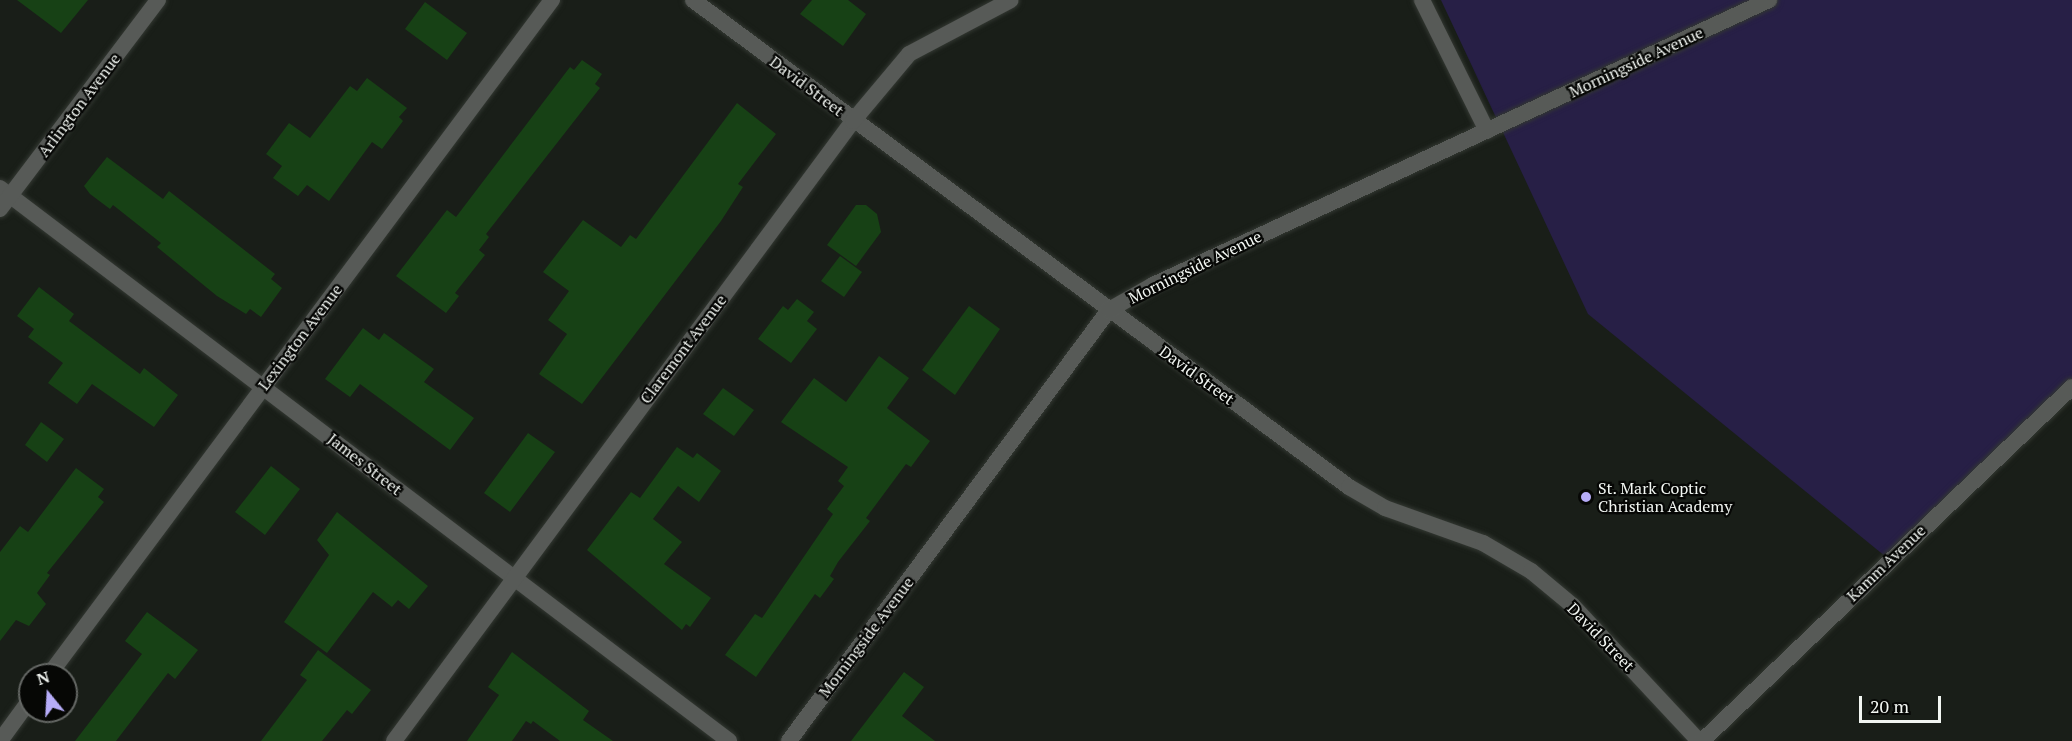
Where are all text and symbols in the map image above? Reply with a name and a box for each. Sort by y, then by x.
street label: Morningside Avenue [1566,22,1706,102]
street label: Arlington Avenue [34,49,124,161]
street label: David Street [766,52,848,120]
street label: Morningside Avenue [1125,226,1265,308]
street label: Lexington Avenue [254,280,346,394]
street label: Claremont Avenue [636,291,730,407]
street label: David Street [1156,341,1238,409]
street label: James Street [324,429,406,499]
place label: St. Mark Coptic Christian Academy [1598,478,1733,516]
marker: St. Mark Coptic Christian Academy [1579,490,1593,504]
street label: Kamm Avenue [1843,521,1929,605]
street label: Morningside Avenue [814,573,918,701]
street label: David Street [1564,599,1638,675]
north arrow [18,663,78,723]
text: N [34,665,52,690]
scale bar [1862,684,1944,722]
text: 20 m [1870,694,1909,718]

